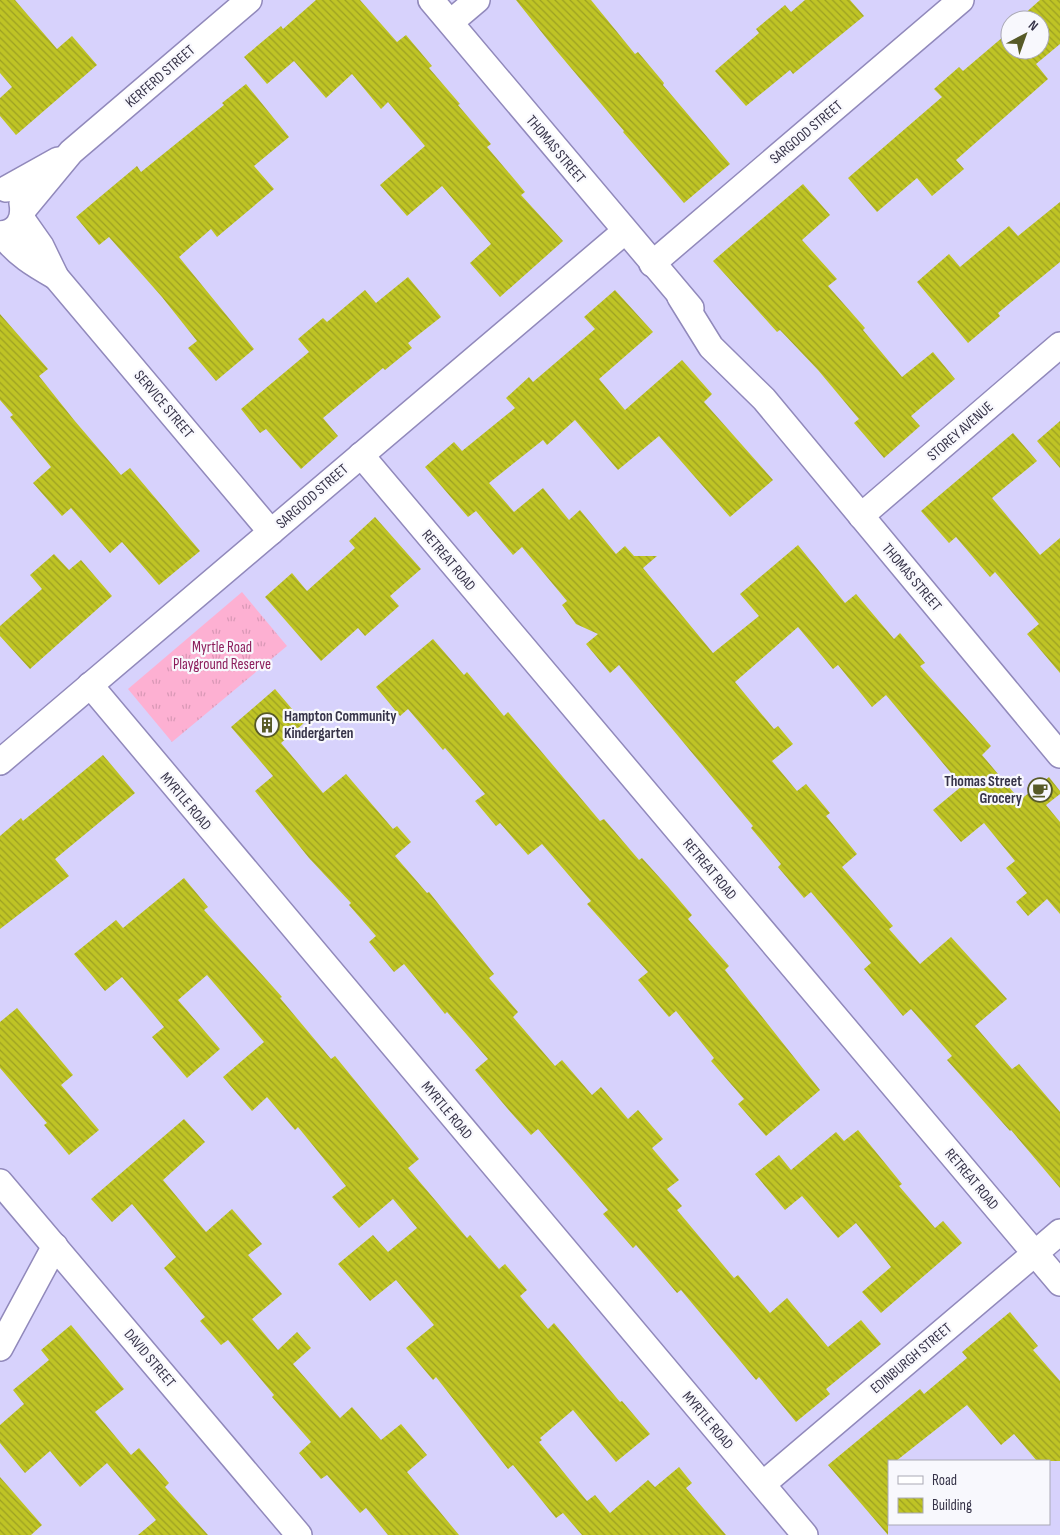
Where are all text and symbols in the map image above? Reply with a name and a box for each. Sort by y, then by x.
north arrow [1000,10,1050,60]
text: N [1025,17,1042,34]
street label: KERFERD STREET [121,41,199,112]
street label: SARGOOD STREET [766,96,847,168]
street label: THOMAS STREET [522,111,590,187]
street label: SERVICE STREET [130,366,198,442]
street label: STOREY AVENUE [923,397,997,465]
street label: SARGOOD STREET [272,460,352,533]
street label: RETREAT ROAD [417,526,480,595]
street label: THOMAS STREET [878,539,946,615]
park label: Myrtle Road Playground Reserve [173,638,271,674]
place label: Hampton Community Kindergarten [284,707,397,743]
building icon: Hampton Community Kindergarten [254,712,280,738]
street label: MYRTLE ROAD [156,768,215,834]
place label: Thomas Street Grocery [944,772,1023,808]
cafe icon: Thomas Street Grocery [1027,777,1053,803]
street label: RETREAT ROAD [678,835,741,904]
street label: MYRTLE ROAD [417,1077,476,1143]
street label: RETREAT ROAD [940,1145,1003,1214]
street label: EDINBURGH STREET [867,1319,956,1398]
street label: DAVID STREET [120,1325,180,1391]
street label: MYRTLE ROAD [678,1387,737,1453]
legend [888,1460,1050,1525]
text: Road [932,1471,957,1490]
text: Building [932,1496,972,1515]

